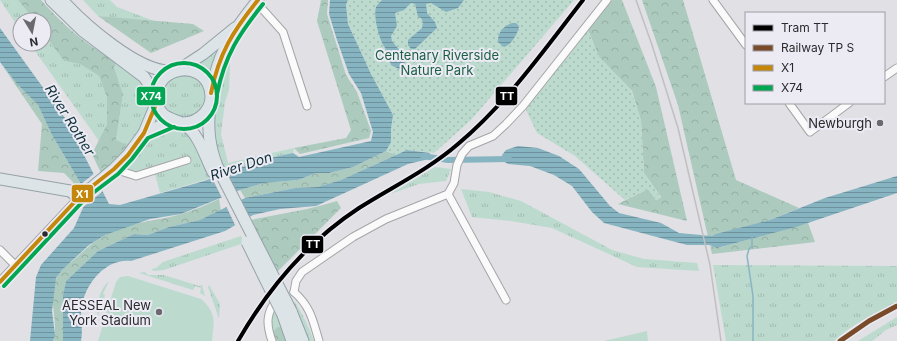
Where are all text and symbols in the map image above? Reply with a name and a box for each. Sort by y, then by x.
north arrow [12,12,52,52]
legend [745,12,885,104]
text: Tram TT [781,20,829,35]
text: N [28,34,39,49]
text: Railway TP S [781,40,855,55]
park label: Centenary Riverside Nature Park [375,47,499,78]
text: X1 [781,60,794,75]
text: X74 [781,80,803,95]
water label: River Rother [42,81,99,159]
line badge: X74 [136,86,166,106]
line badge: TT [495,86,518,106]
text: X74 [140,89,162,103]
text: TT [500,89,514,103]
place label: Newburgh [808,115,872,131]
marker: Newburgh [875,118,885,128]
water label: River Don [208,148,274,184]
line badge: X1 [71,184,94,203]
text: X1 [76,187,89,201]
unlabelled marker [40,229,50,239]
line badge: TT [301,235,324,254]
text: TT [306,237,320,251]
place label: AESSEAL New York Stadium [62,297,151,328]
marker: AESSEAL New York Stadium [154,307,164,317]

